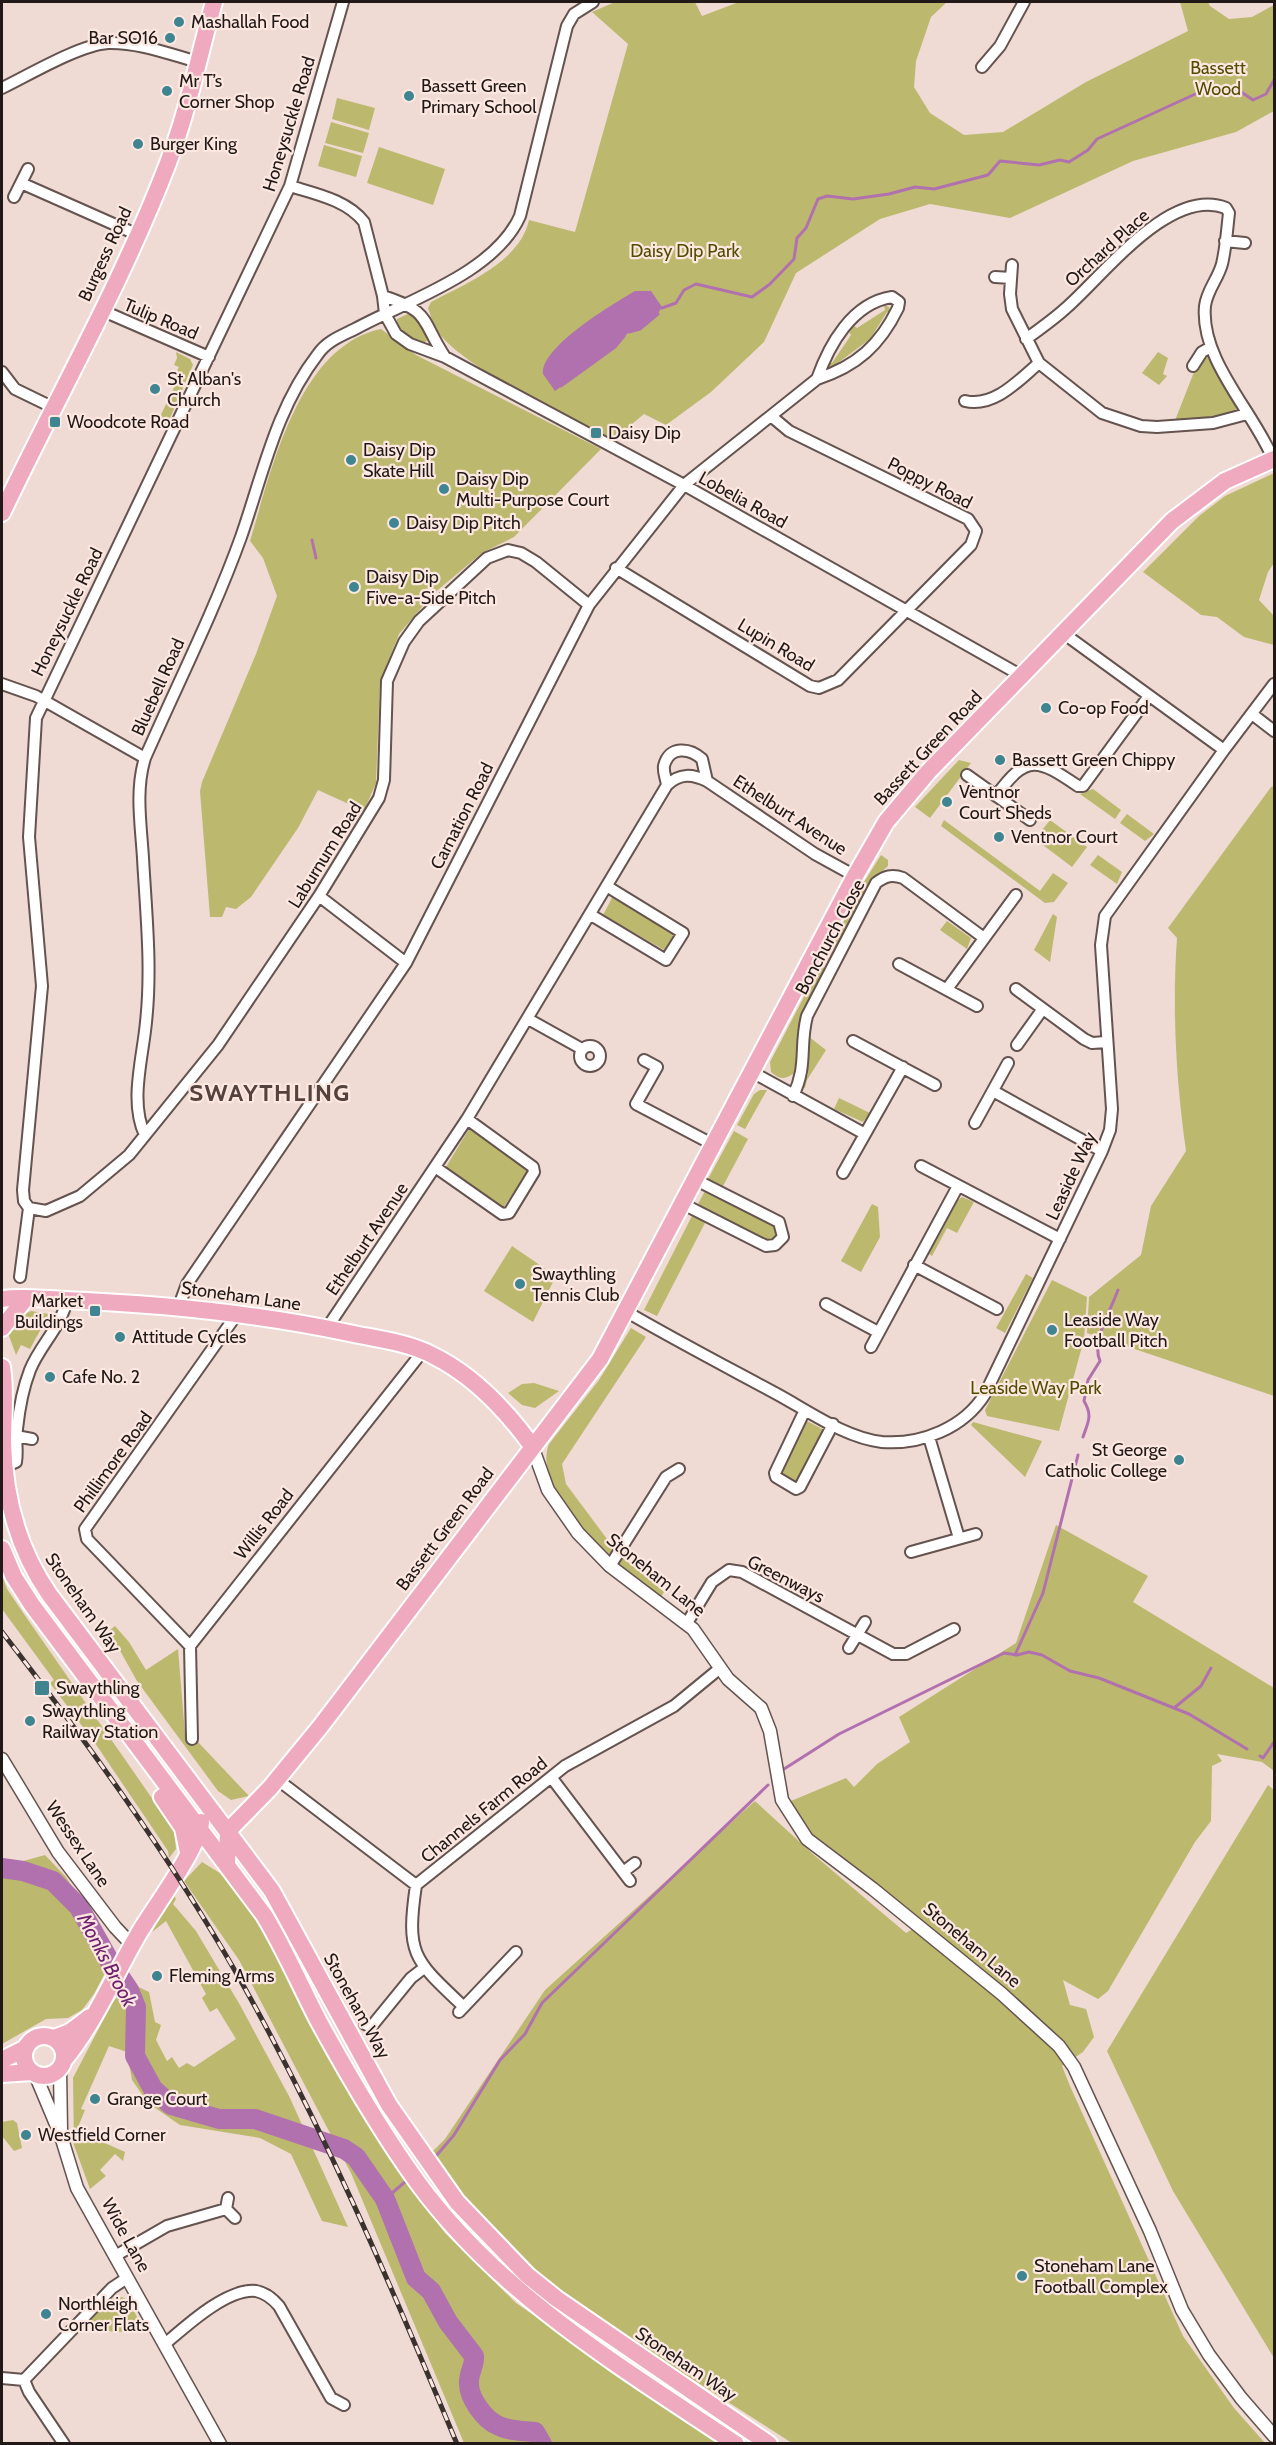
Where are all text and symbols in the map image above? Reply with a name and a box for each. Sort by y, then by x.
place label: Mashallah Food [191,11,309,33]
marker: Mashallah Food [172,15,186,29]
place label: Bar SO16 [88,27,158,49]
marker: Bar SO16 [163,31,177,45]
street label: Honeysuckle Road [258,54,320,194]
park label: Bassett Wood [1190,57,1246,100]
place label: Mr T’s Corner Shop [179,70,275,113]
place label: Bassett Green Primary School [421,75,537,118]
marker: Mr T’s Corner Shop [160,84,174,98]
marker: Bassett Green Primary School [402,89,416,103]
place label: Burger King [150,133,238,155]
marker: Burger King [131,137,145,151]
street label: Burgess Road [74,203,136,305]
street label: Orchard Place [1060,204,1154,292]
park label: Daisy Dip Park [630,240,741,262]
street label: Tulip Road [121,294,201,344]
place label: St Alban's Church [167,368,241,411]
marker: St Alban's Church [148,382,162,396]
place label: Woodcote Road [67,411,189,433]
marker: Woodcote Road [48,415,62,429]
place label: Daisy Dip [608,422,681,444]
marker: Daisy Dip [589,426,603,440]
place label: Daisy Dip Skate Hill [363,439,436,482]
street label: Poppy Road [884,452,976,514]
marker: Daisy Dip Skate Hill [344,453,358,467]
street label: Lobelia Road [695,467,791,533]
place label: Daisy Dip Multi-Purpose Court [456,468,609,511]
marker: Daisy Dip Multi-Purpose Court [437,482,451,496]
place label: Daisy Dip Pitch [406,512,521,534]
marker: Daisy Dip Pitch [387,516,401,530]
street label: Honeysuckle Road [26,544,108,680]
place label: Daisy Dip Five-a-Side Pitch [366,566,496,609]
marker: Daisy Dip Five-a-Side Pitch [347,580,361,594]
street label: Lupin Road [734,614,818,676]
street label: Bluebell Road [127,635,189,739]
street label: Bassett Green Road [869,686,987,810]
place label: Co-op Food [1058,697,1149,719]
marker: Co-op Food [1039,701,1053,715]
place label: Bassett Green Chippy [1012,749,1175,771]
marker: Bassett Green Chippy [993,753,1007,767]
street label: Carnation Road [426,759,498,873]
street label: Ethelburt Avenue [729,770,851,860]
place label: Ventnor Court Sheds [959,781,1052,824]
marker: Ventnor Court Sheds [940,795,954,809]
street label: Laburnum Road [284,798,366,912]
place label: Ventnor Court [1011,826,1118,848]
marker: Ventnor Court [992,830,1006,844]
street label: Bonchurch Close [790,876,870,998]
district label: SWAYTHLING [189,1078,351,1107]
street label: Leaside Way [1041,1128,1101,1224]
street label: Ethelburt Avenue [321,1178,413,1300]
place label: Swaythling Tennis Club [532,1263,620,1306]
street label: Stoneham Lane [180,1277,302,1315]
marker: Swaythling Tennis Club [513,1277,527,1291]
place label: Market Buildings [15,1290,83,1333]
marker: Market Buildings [88,1304,102,1318]
place label: Leaside Way Football Pitch [1064,1309,1167,1352]
marker: Leaside Way Football Pitch [1045,1323,1059,1337]
place label: Attitude Cycles [132,1326,246,1348]
marker: Attitude Cycles [113,1330,127,1344]
place label: Cafe No. 2 [62,1366,140,1388]
marker: Cafe No. 2 [43,1370,57,1384]
park label: Leaside Way Park [970,1377,1103,1399]
street label: Phillimore Road [69,1407,157,1517]
place label: St George Catholic College [1045,1439,1167,1482]
marker: St George Catholic College [1172,1453,1186,1467]
street label: Bassett Green Road [391,1463,499,1595]
street label: Willis Road [230,1484,298,1564]
street label: Stoneham Lane [602,1529,710,1621]
street label: Stoneham Way [40,1549,126,1657]
street label: Greenways [744,1550,828,1608]
place label: Swaythling [56,1677,141,1699]
marker: Swaythling [33,1679,51,1697]
place label: Swaythling Railway Station [42,1700,158,1743]
marker: Swaythling Railway Station [23,1714,37,1728]
street label: Channels Farm Road [416,1752,552,1868]
street label: Wessex Lane [41,1797,115,1891]
street label: Stoneham Lane [919,1898,1025,1992]
water label: Monks Brook [72,1908,142,2012]
street label: Stoneham Way [319,1949,395,2063]
place label: Fleming Arms [169,1965,274,1987]
marker: Fleming Arms [150,1969,164,1983]
place label: Grange Court [107,2088,207,2110]
marker: Grange Court [88,2092,102,2106]
place label: Westfield Corner [38,2124,166,2146]
marker: Westfield Corner [19,2128,33,2142]
street label: Wide Lane [97,2194,155,2276]
place label: Stoneham Lane Football Complex [1034,2255,1168,2298]
marker: Stoneham Lane Football Complex [1015,2269,1029,2283]
place label: Northleigh Corner Flats [58,2293,149,2336]
marker: Northleigh Corner Flats [39,2307,53,2321]
street label: Stoneham Way [631,2322,741,2406]

